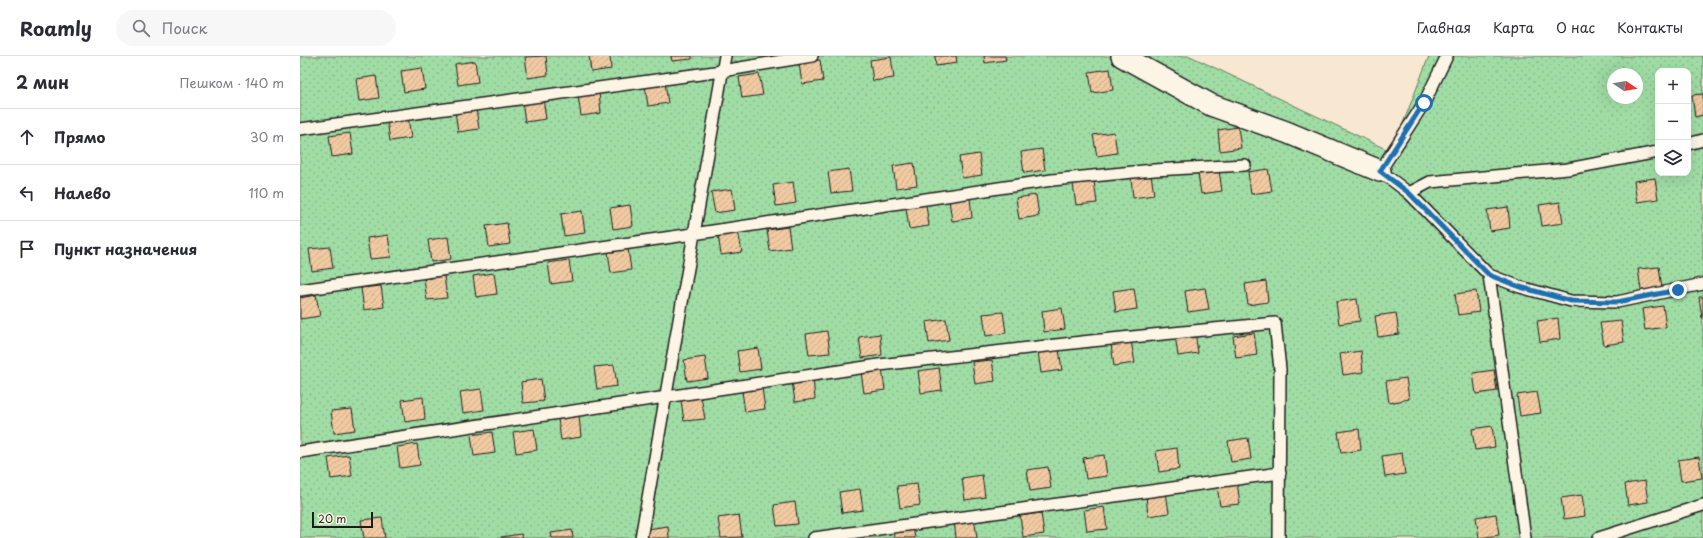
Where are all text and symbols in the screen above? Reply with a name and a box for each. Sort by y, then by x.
search box [116,10,396,46]
text: Roamly [20,14,92,42]
text: Поиск [162,16,207,39]
icon: search [130,17,152,39]
text: Главная [1417,17,1471,38]
text: Карта [1493,17,1534,38]
text: О нас [1556,17,1595,38]
text: Контакты [1617,17,1683,38]
north arrow [1607,68,1643,104]
map controls [1655,68,1691,176]
button: + [1655,68,1691,104]
text: 2 мин [16,69,69,95]
text: Пешком · 140 m [180,73,284,92]
route start [1415,94,1433,112]
button: − [1655,104,1691,140]
text: Прямо [54,125,105,148]
icon: ahead [16,126,38,148]
text: 30 m [250,127,284,146]
button: layers [1655,140,1691,176]
text: Налево [54,181,111,204]
icon: left [16,182,38,204]
text: 110 m [249,183,284,202]
text: Пункт назначения [54,237,197,260]
icon: arrive [16,238,38,260]
route end [1669,281,1687,299]
scale bar [312,510,373,529]
text: 20 m [318,510,346,527]

